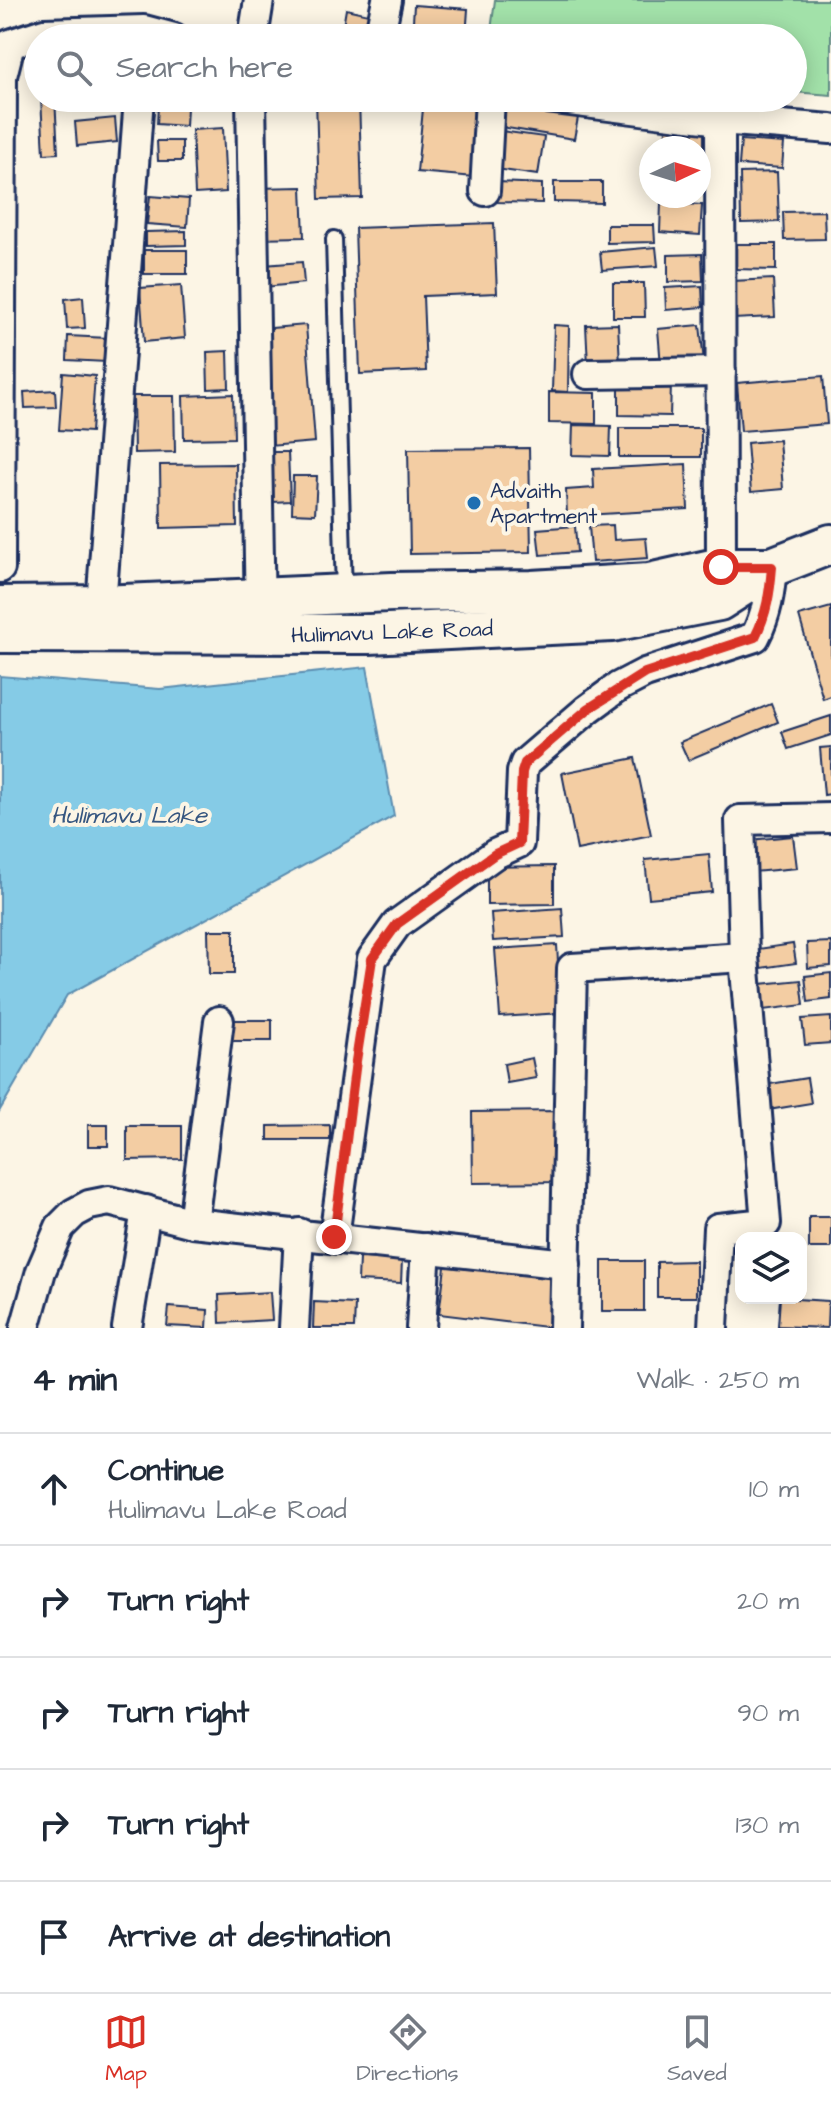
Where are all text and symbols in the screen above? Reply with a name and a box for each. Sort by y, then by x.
search box [24,24,807,112]
icon: search [52,46,96,90]
text: Search here [116,47,293,89]
north arrow [639,136,711,208]
place label: Advaith Apartment [490,476,598,532]
marker: Advaith Apartment [465,494,483,512]
route start [703,549,739,585]
street label: Hulimavu Lake Road [290,613,494,652]
water label: Hulimavu Lake [51,799,208,833]
route end [316,1219,352,1255]
map controls [735,1232,807,1304]
button: layers [735,1232,807,1304]
text: 4 min [32,1356,117,1404]
text: Walk · 250 m [636,1362,799,1398]
text: Continue [108,1450,224,1492]
icon: ahead [32,1467,76,1511]
text: 10 m [749,1471,799,1507]
text: Hulimavu Lake Road [108,1492,347,1528]
icon: right [32,1579,76,1623]
text: Turn right [108,1580,249,1622]
text: 20 m [737,1583,799,1619]
icon: right [32,1691,76,1735]
text: Turn right [108,1692,249,1734]
text: 90 m [737,1695,799,1731]
icon: right [32,1803,76,1847]
text: Turn right [108,1804,249,1846]
text: 130 m [735,1807,799,1843]
icon: arrive [32,1915,76,1959]
text: Arrive at destination [108,1916,390,1958]
tab: Map [104,2010,148,2089]
tab: Directions [356,2010,459,2089]
tab: Saved [667,2010,727,2089]

